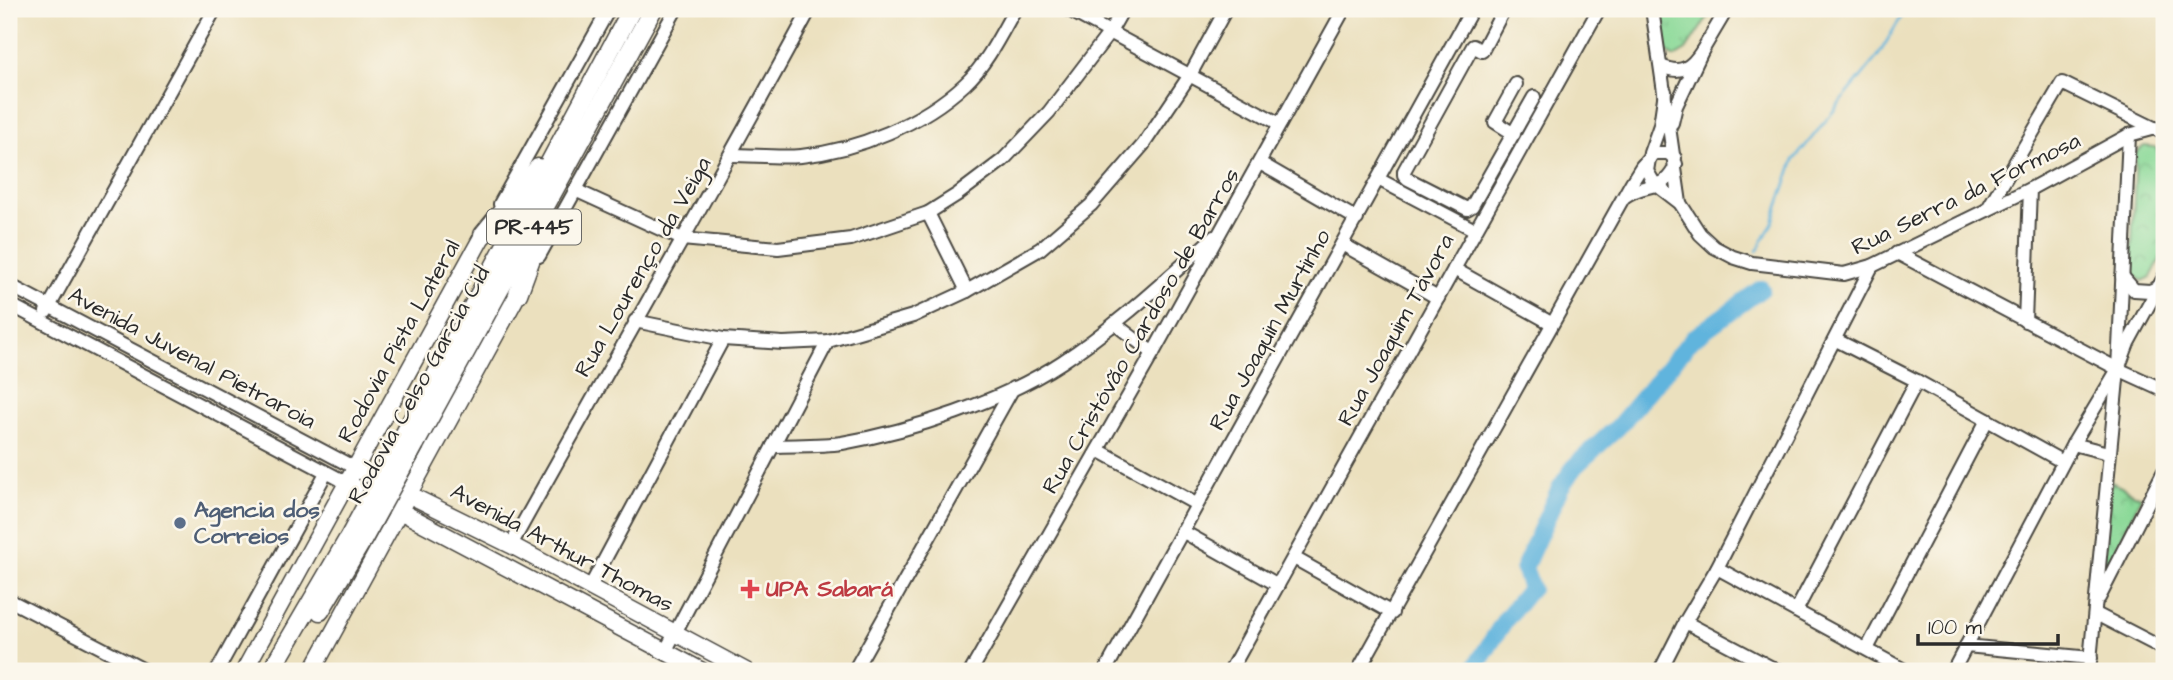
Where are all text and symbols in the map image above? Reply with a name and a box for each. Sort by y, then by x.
street label: Rua Serra da Formosa [1846,125,2086,263]
street label: Rua Lourenço da Veiga [567,151,720,384]
street label: Rua Cristóvão Cardoso de Barros [1034,162,1248,500]
road number: PR-445 [487,210,581,244]
street label: Rua Joaquin Murtinho [1201,224,1339,436]
street label: Rua Joaquim Távora [1330,228,1462,432]
street label: Rodovia Pista Lateral [330,234,468,448]
street label: Rodovia Celso Garcia Cid [340,260,498,510]
street label: Avenida Juvenal Pietraroia [63,279,322,437]
street label: Avenida Arthur Thomas [445,476,679,620]
place label: Agencia dos Correios [194,494,320,552]
marker: Agencia dos Correios [172,515,188,531]
place label: UPA Sabará [766,573,893,605]
marker: UPA Sabará [740,579,760,599]
scale bar [1918,603,2058,647]
text: 100 m [1928,613,1983,642]

